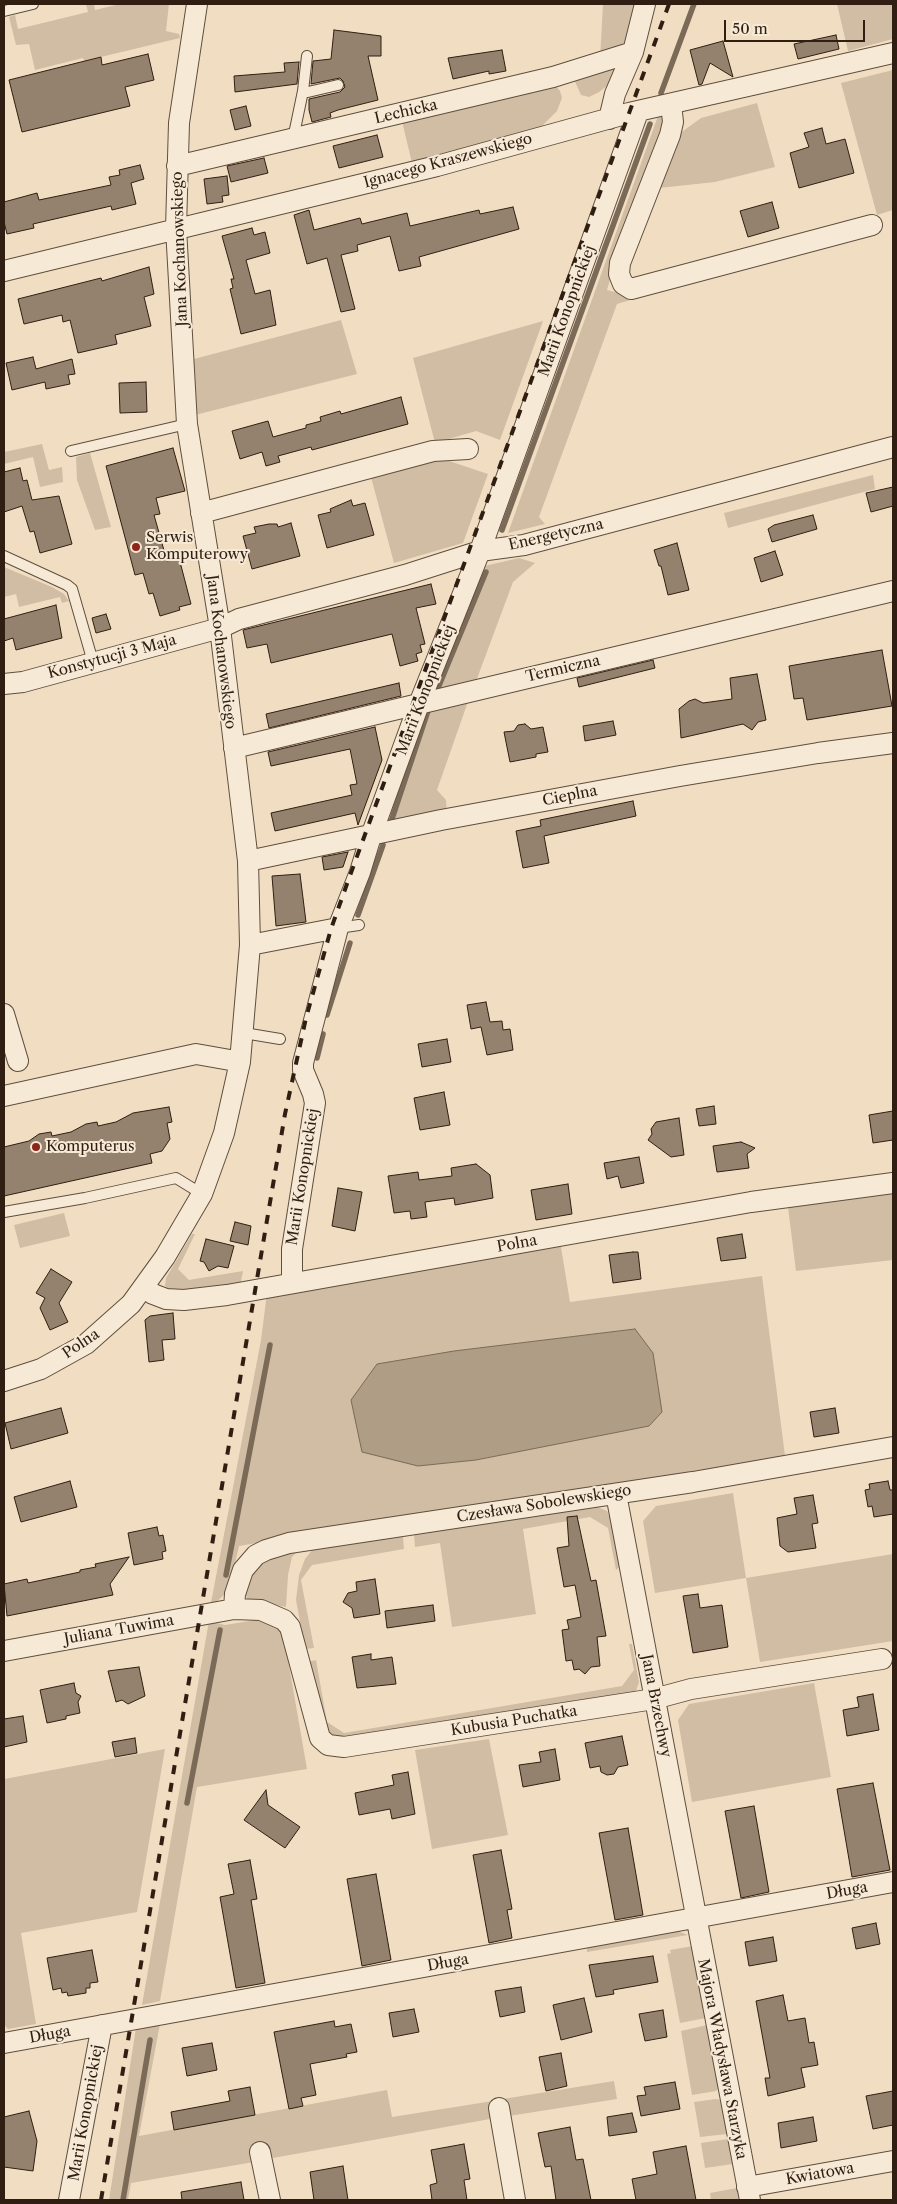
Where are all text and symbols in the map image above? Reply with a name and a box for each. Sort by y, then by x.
scale bar [727,10,868,42]
text: 50 m [732,19,768,38]
street label: Lechicka [373,96,439,128]
street label: Ignacego Kraszewskiego [362,130,534,192]
street label: Jana Kochanowskiego [168,171,192,327]
street label: Marii Konopnickiej [535,243,599,379]
street label: Energetyczna [507,515,605,555]
place label: Serwis Komputerowy [146,529,248,564]
marker: Serwis Komputerowy [130,541,142,553]
street label: Jana Kochanowskiego [203,574,239,730]
street label: Marii Konopnickiej [393,622,459,758]
street label: Konstytucji 3 Maja [46,631,178,683]
street label: Termiczna [524,652,602,686]
street label: Cieplna [541,782,599,810]
street label: Marii Konopnickiej [283,1107,323,1247]
place label: Komputerus [46,1138,135,1156]
marker: Komputerus [30,1141,42,1153]
street label: Polna [496,1232,538,1256]
street label: Polna [59,1325,103,1363]
street label: Czesława Sobolewskiego [455,1481,633,1527]
street label: Juliana Tuwima [63,1611,175,1649]
street label: Jana Brzechwy [637,1653,675,1759]
street label: Kubusia Puchatka [449,1702,579,1740]
street label: Długa [825,1879,869,1903]
street label: Długa [426,1951,470,1975]
street label: Majora Władysława Starzyka [694,1957,750,2161]
street label: Długa [28,2023,72,2047]
street label: Marii Konopnickiej [65,2043,107,2183]
street label: Kwiatowa [784,2159,856,2189]

